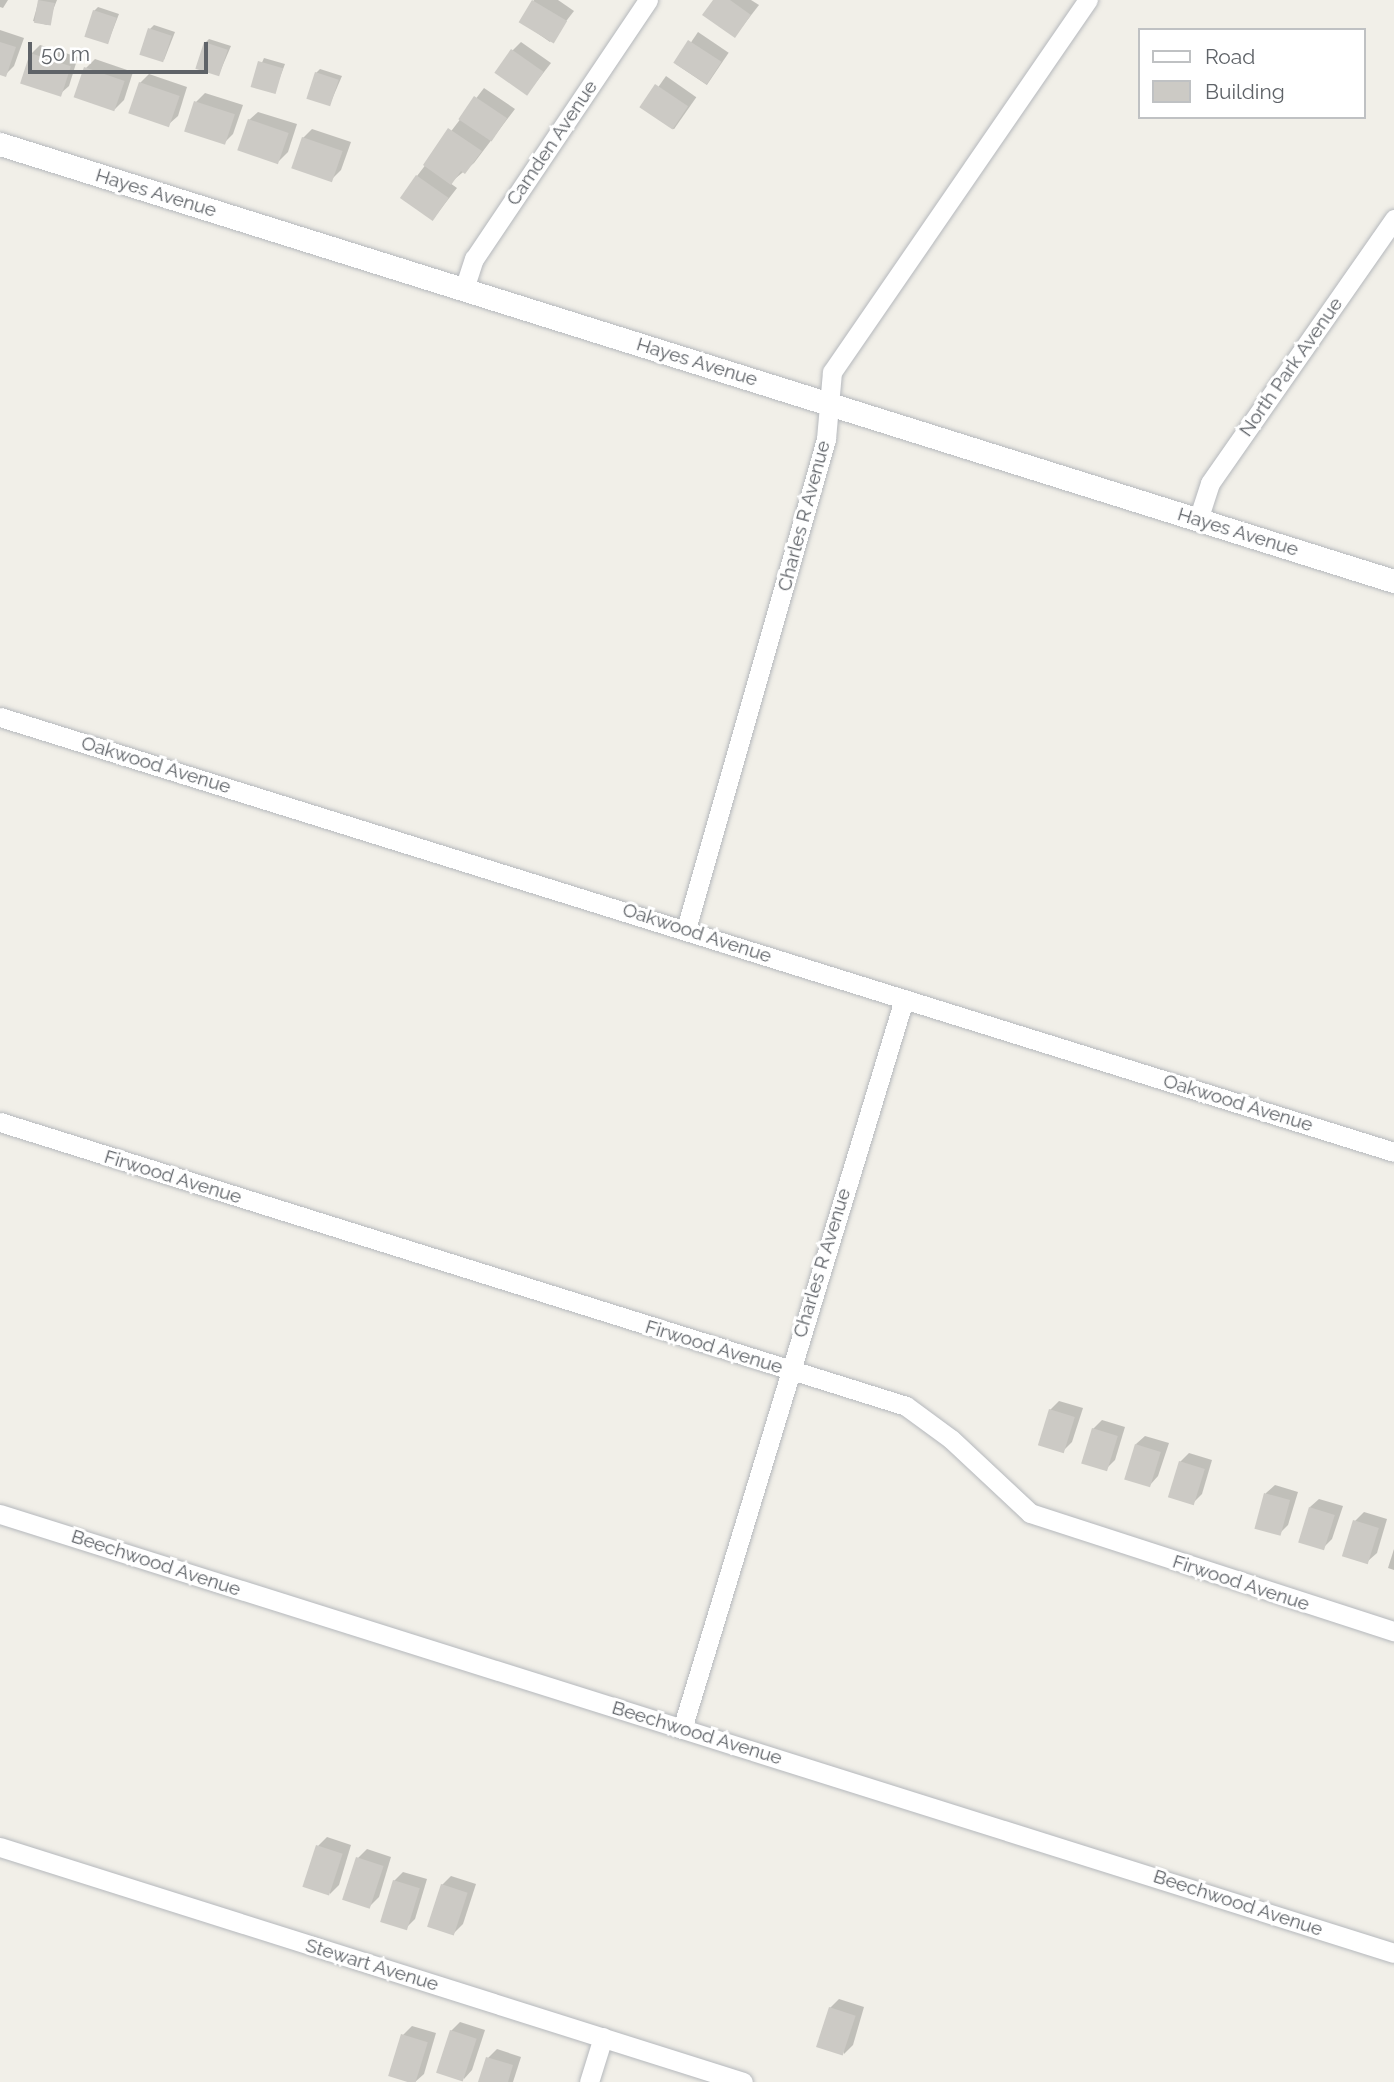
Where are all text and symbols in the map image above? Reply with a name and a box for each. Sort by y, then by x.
scale bar [32,28,212,72]
legend [1138,28,1366,119]
text: 50 m [41,41,90,66]
text: Road [1205,44,1255,69]
street label: Camden Avenue [502,76,602,210]
text: Building [1205,79,1285,104]
street label: Hayes Avenue [93,164,219,222]
street label: North Park Avenue [1234,293,1348,441]
street label: Hayes Avenue [634,333,760,391]
street label: Charles R Avenue [773,438,835,594]
street label: Hayes Avenue [1175,503,1301,561]
street label: Oakwood Avenue [78,731,234,799]
street label: Oakwood Avenue [619,898,775,968]
street label: Oakwood Avenue [1160,1069,1316,1137]
street label: Firwood Avenue [101,1145,245,1209]
street label: Charles R Avenue [788,1185,856,1341]
street label: Firwood Avenue [642,1315,786,1379]
street label: Beechwood Avenue [68,1525,244,1601]
street label: Firwood Avenue [1169,1550,1313,1616]
street label: Beechwood Avenue [609,1696,785,1770]
street label: Beechwood Avenue [1150,1865,1326,1941]
street label: Stewart Avenue [302,1934,442,1996]

